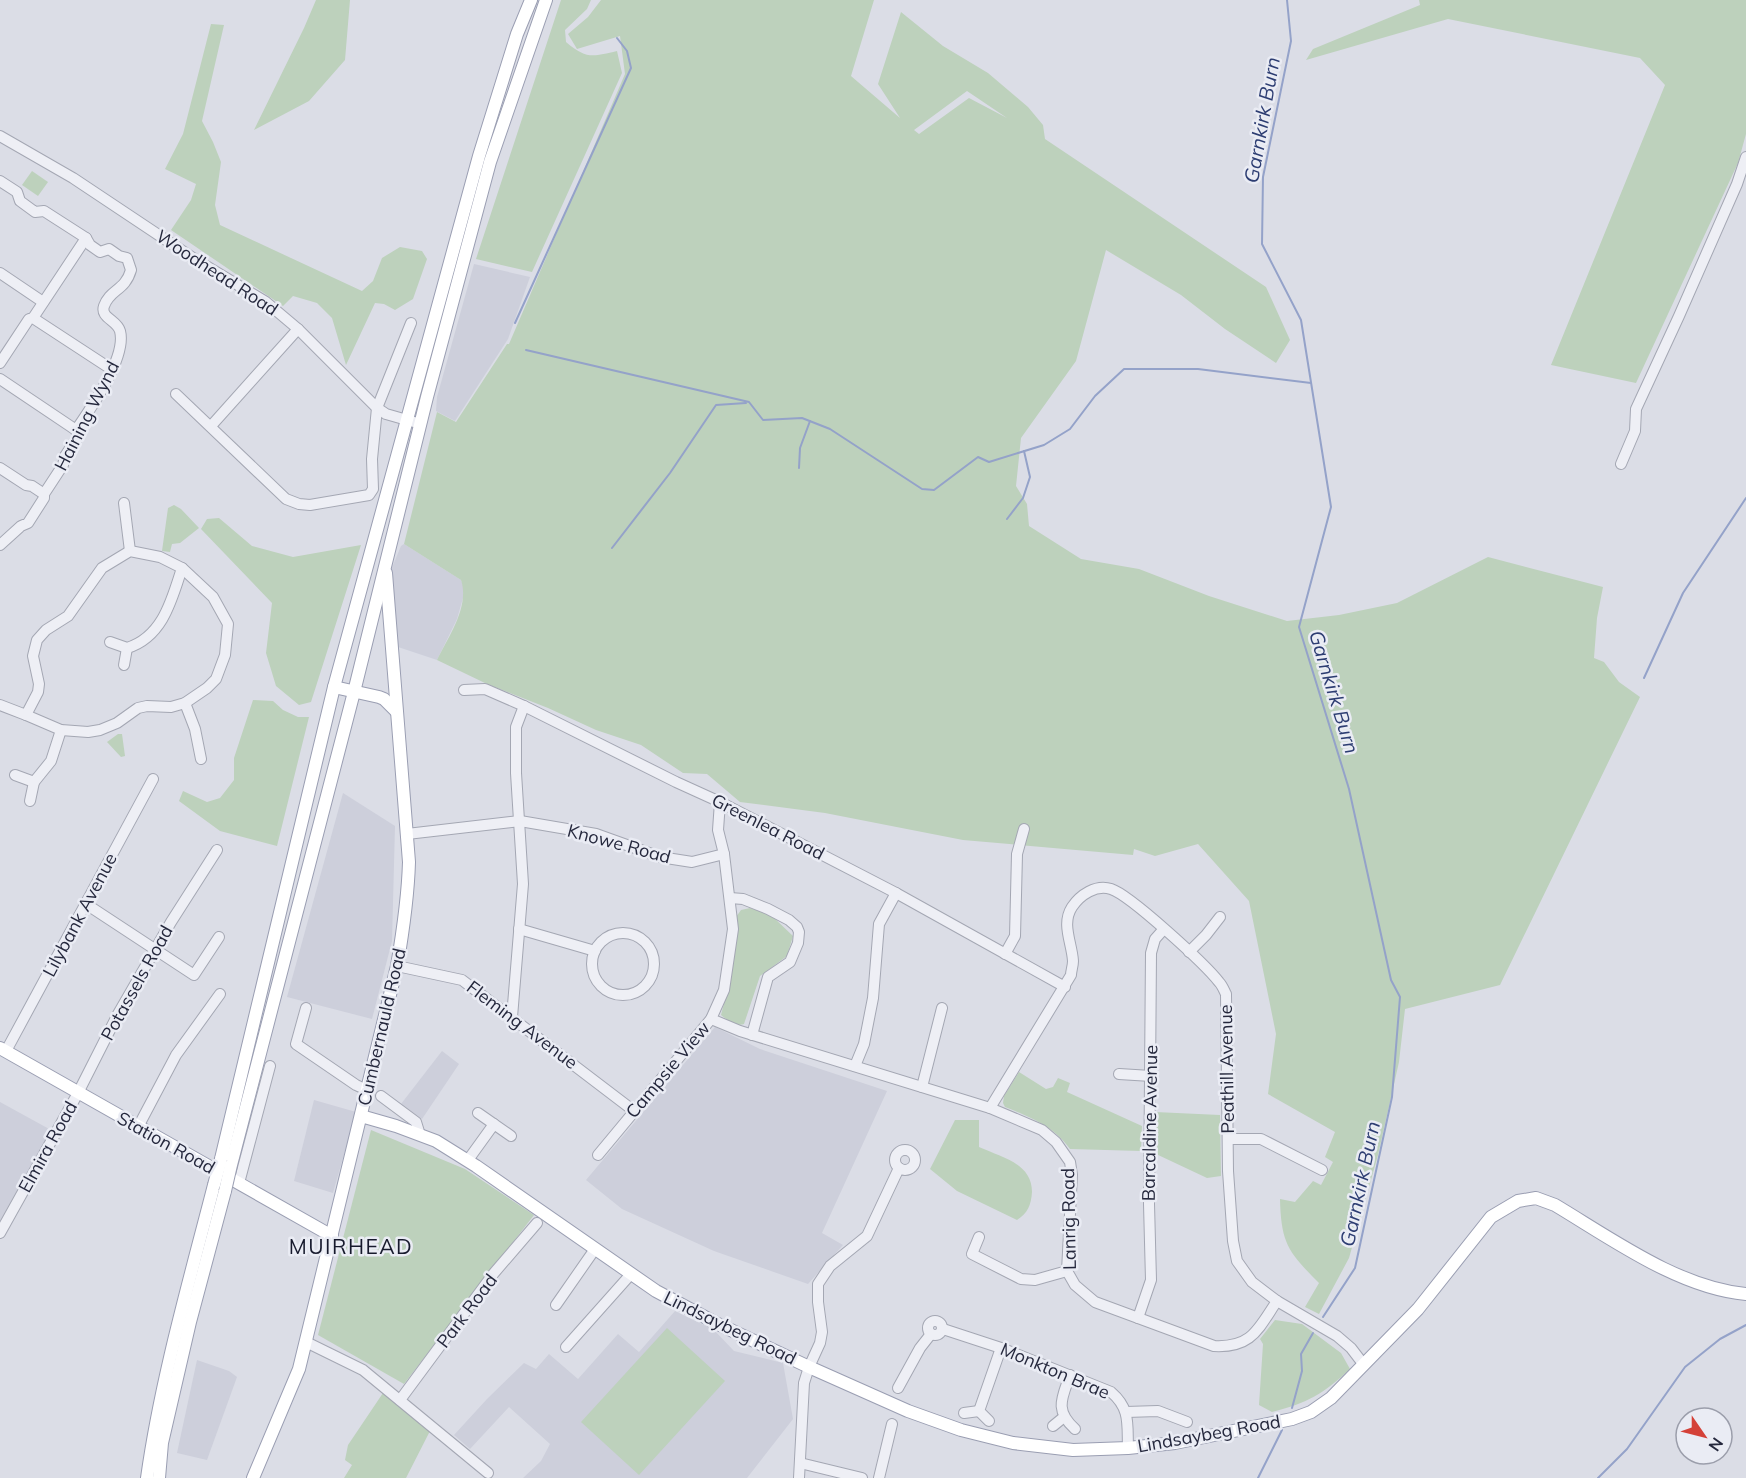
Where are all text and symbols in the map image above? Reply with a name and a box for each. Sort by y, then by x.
water label: Garnkirk Burn [1238,55,1285,185]
street label: Woodhead Road [152,225,283,321]
street label: Haining Wynd [49,357,124,475]
water label: Garnkirk Burn [1304,627,1365,757]
street label: Greenlea Road [708,788,828,865]
street label: Knowe Road [565,819,673,868]
street label: Lilybank Avenue [37,849,122,981]
street label: Potassels Road [95,921,178,1044]
street label: Cumbernauld Road [352,946,411,1108]
street label: Fleming Avenue [462,975,582,1074]
street label: Peathill Avenue [1214,1004,1239,1134]
street label: Campsie View [620,1016,715,1123]
street label: Barcaldine Avenue [1137,1045,1162,1201]
street label: Elmira Road [13,1097,82,1197]
street label: Station Road [113,1106,219,1179]
water label: Garnkirk Burn [1334,1119,1385,1249]
street label: Lanrig Road [1056,1168,1081,1270]
district label: MUIRHEAD [289,1233,413,1259]
street label: Park Road [431,1269,502,1352]
street label: Lindsaybeg Road [660,1285,800,1370]
street label: Monkton Brae [997,1337,1113,1404]
north arrow [1674,1406,1734,1466]
street label: Lindsaybeg Road [1136,1410,1282,1457]
text: N [1705,1434,1728,1455]

